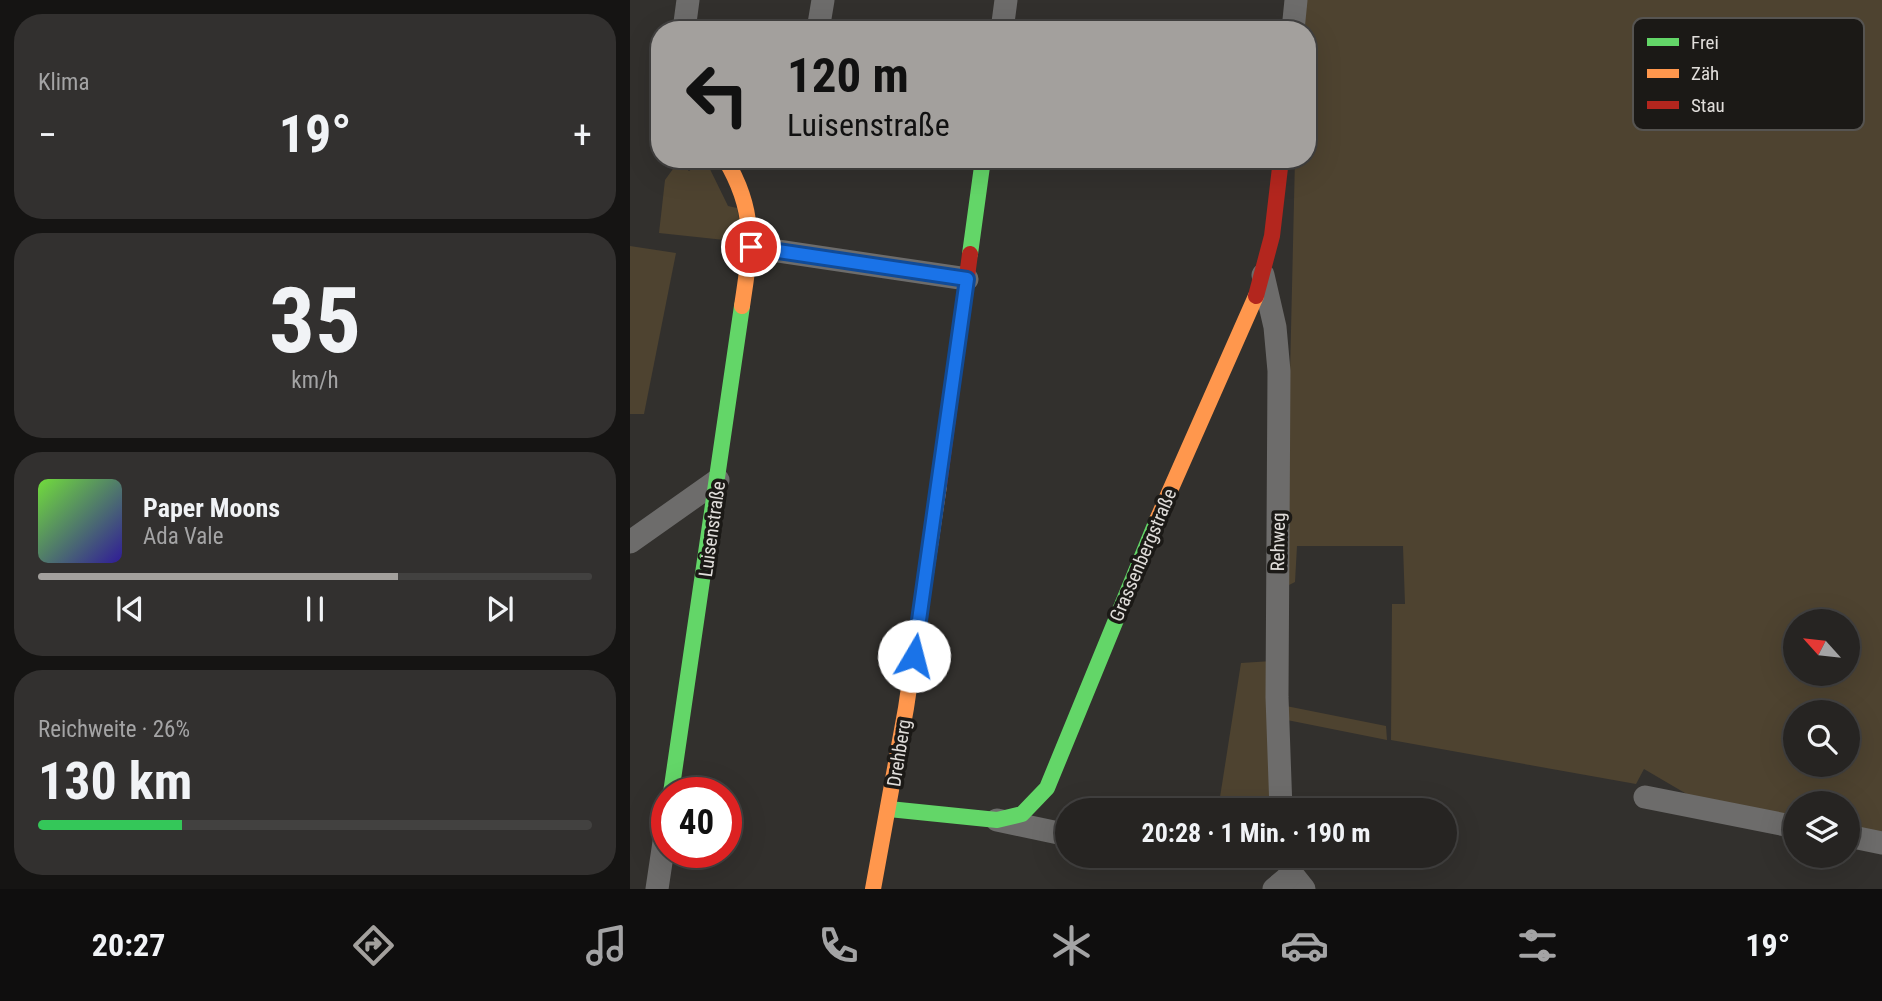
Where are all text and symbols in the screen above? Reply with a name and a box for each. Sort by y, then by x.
legend [1633,18,1864,130]
text: Frei [1691,31,1719,54]
text: 120 m [787,47,909,104]
icon: left [672,49,763,140]
text: Zäh [1691,62,1719,85]
text: Klima [38,69,89,96]
text: Stau [1691,94,1725,117]
text: 19° [279,104,351,165]
text: Luisenstraße [787,106,950,144]
text: − [38,113,57,157]
text: + [573,113,592,157]
pin [721,217,781,277]
icon: arrive [732,228,770,266]
text: 35 [269,268,361,374]
text: km/h [291,367,339,394]
street label: Luisenstraße [694,479,730,578]
street label: Grassenbergstraße [1105,485,1181,625]
text: Paper Moons [143,493,280,523]
street label: Rehweg [1266,512,1290,572]
text: Ada Vale [143,523,223,550]
icon: previous [111,590,149,628]
icon: pause [296,590,334,628]
icon: next [481,590,519,628]
north arrow [1783,609,1860,686]
map controls [1783,609,1860,868]
position arrow [877,619,951,693]
button: search [1783,700,1860,777]
text: Reichweite · 26% [38,716,190,743]
street label: Drehberg [882,718,916,788]
text: 130 km [38,751,192,812]
speed limit sign: 40 [651,777,742,868]
button: layers [1783,791,1860,868]
text: 20:28 · 1 Min. · 190 m [1142,818,1370,848]
icon: directions [349,921,398,970]
icon: music [582,921,631,970]
icon: phone [814,921,863,970]
icon: climate [1047,921,1096,970]
icon: car [1280,921,1329,970]
icon: filters [1513,921,1562,970]
text: 20:27 [92,926,165,964]
text: 19° [1745,926,1790,964]

